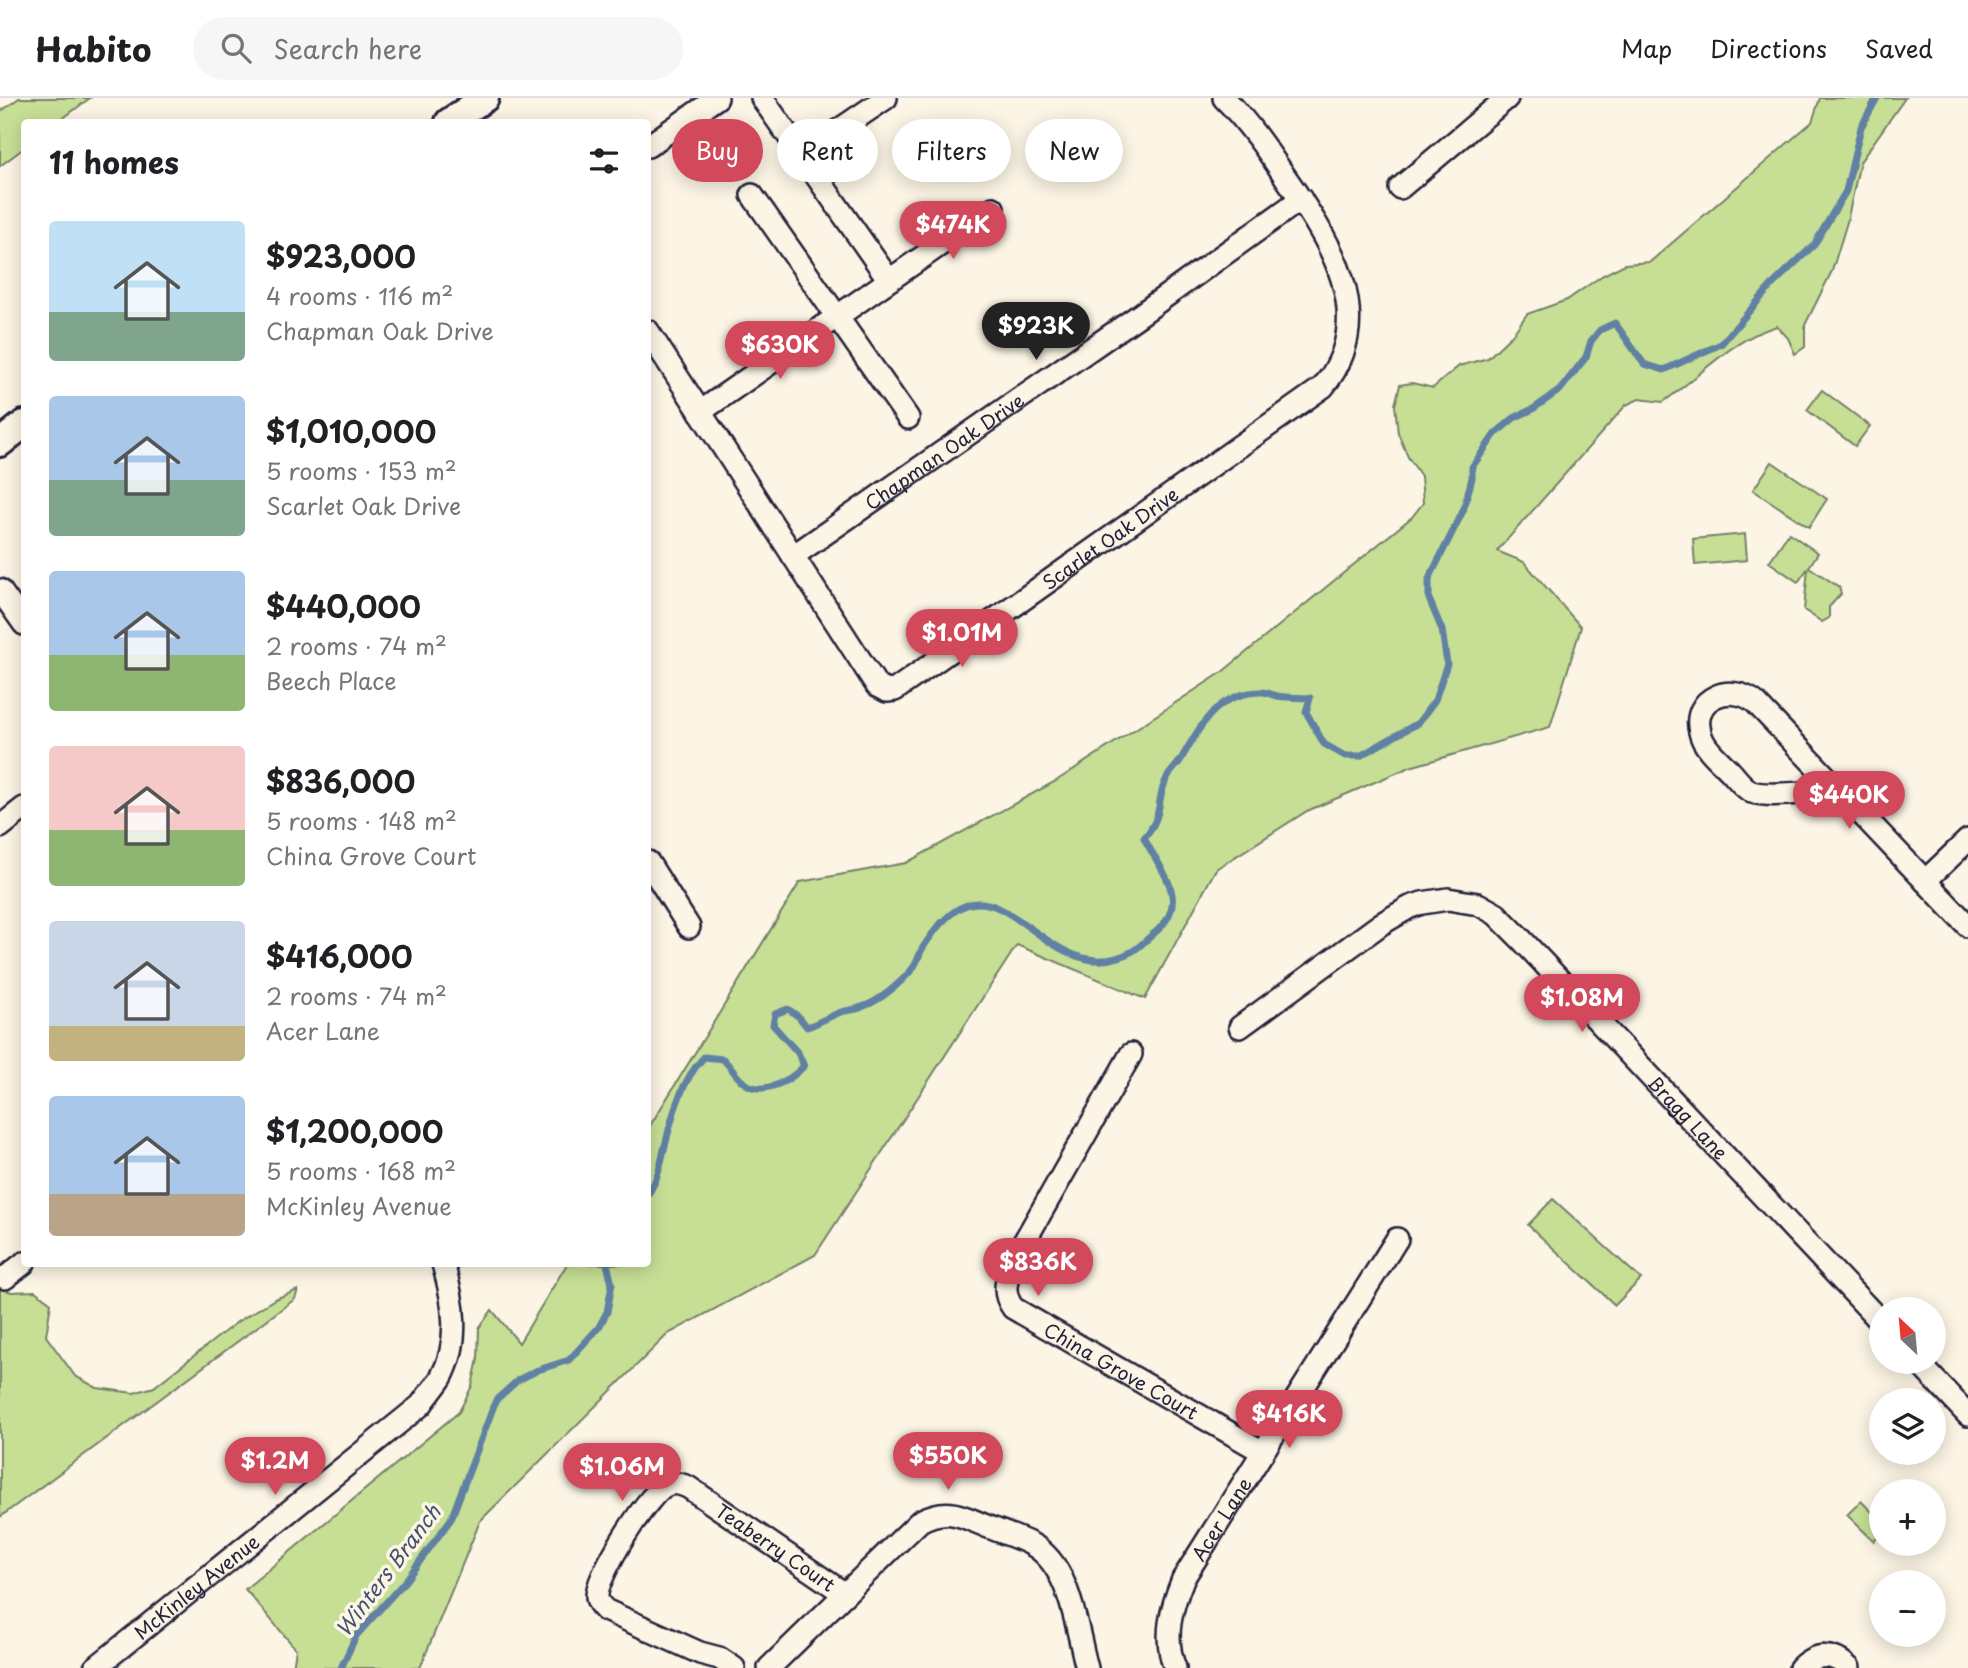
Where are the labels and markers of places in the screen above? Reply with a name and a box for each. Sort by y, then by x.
pin: $474K [904,202,1002,261]
pin: $923K [987,302,1085,362]
pin: $630K [731,322,829,381]
pin: $1.01M [905,610,1019,669]
pin: $440K [1800,772,1898,831]
pin: $1.08M [1525,974,1639,1034]
pin: $836K [989,1238,1087,1298]
pin: $416K [1240,1390,1338,1450]
pin: $550K [899,1432,997,1492]
pin: $1.2M [226,1438,324,1497]
pin: $1.06M [565,1444,679,1503]

